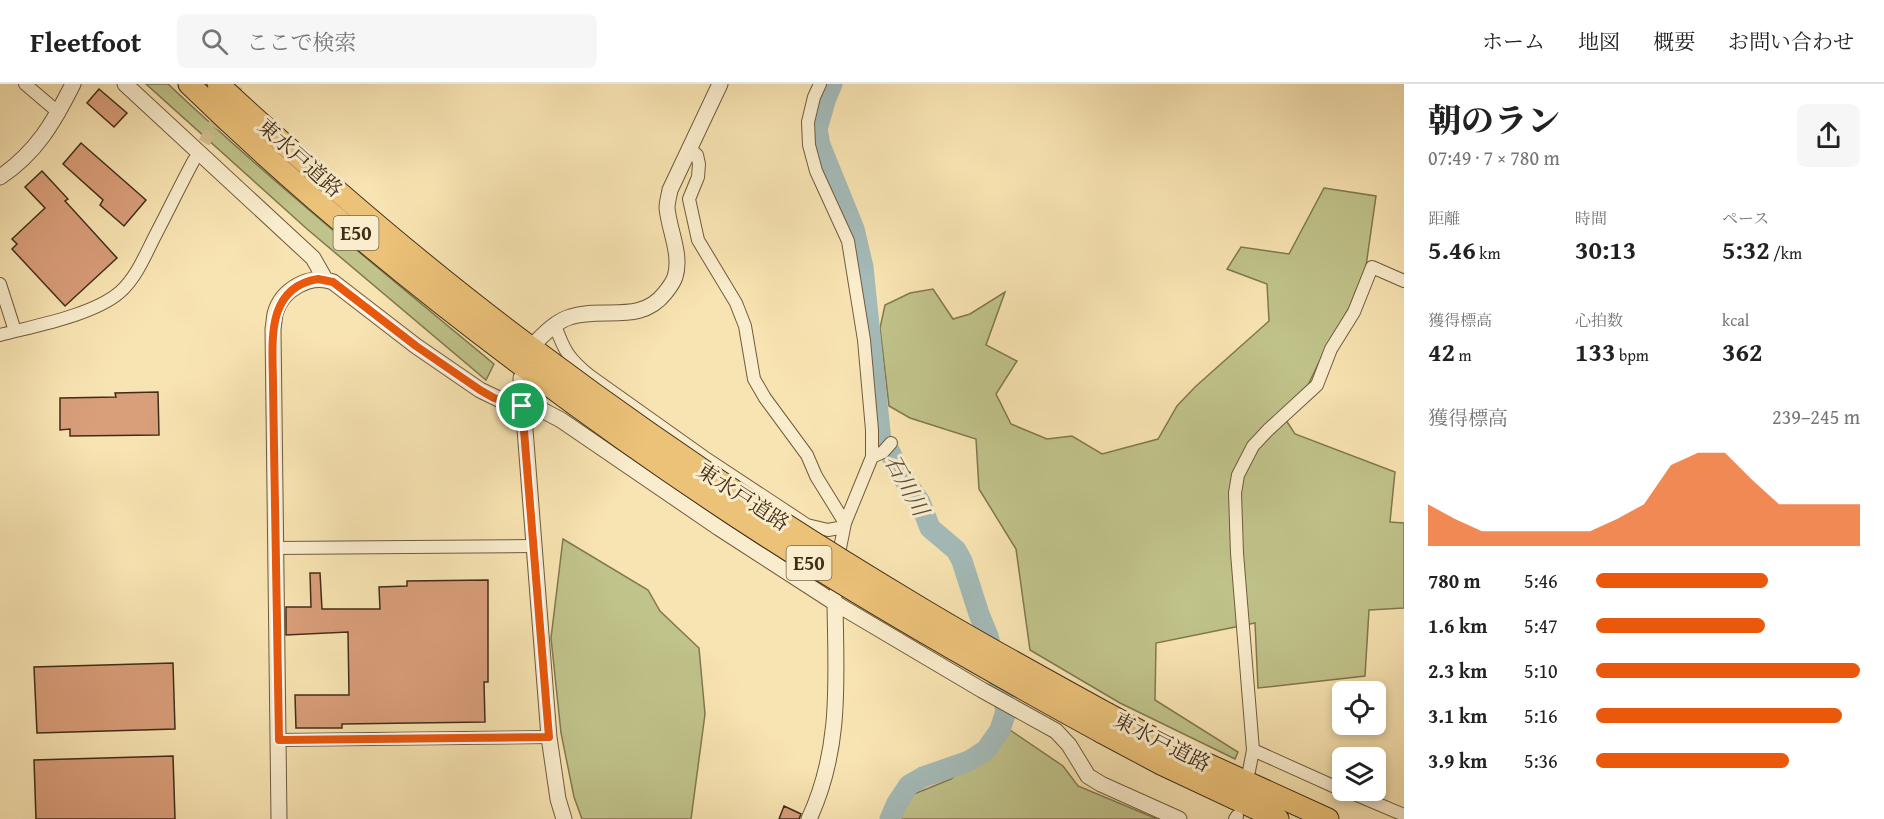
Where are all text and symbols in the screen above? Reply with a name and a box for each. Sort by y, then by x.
search box [177,14,597,68]
text: Fleetfoot [30,21,141,62]
icon: search [198,25,231,58]
text: ここで検索 [246,26,356,58]
text: ホーム [1482,26,1545,57]
text: 地図 [1578,26,1620,57]
text: 概要 [1653,26,1695,57]
text: お問い合わせ [1728,26,1854,57]
text: 朝のラン [1428,96,1560,144]
button: share [1797,104,1860,167]
street label: 東水戸道路 [251,111,350,204]
text: 07:49 · 7 × 780 m [1428,143,1560,172]
text: 距離 [1428,206,1460,230]
text: 時間 [1575,206,1607,230]
text: ペース [1722,206,1769,230]
road number: E50 [334,216,378,250]
text: 5.46 [1428,230,1476,269]
text: 30:13 [1575,230,1636,269]
text: 5:32 [1722,230,1770,269]
text: km [1476,241,1500,265]
text: /km [1770,241,1802,265]
text: 獲得標高 [1428,308,1492,332]
text: 心拍数 [1575,308,1623,332]
text: kcal [1722,308,1749,332]
text: 42 [1428,332,1455,371]
text: 133 [1575,332,1615,371]
text: 362 [1722,332,1762,371]
text: m [1455,343,1472,367]
text: bpm [1615,343,1649,367]
pin [496,380,547,431]
icon: arrive [505,389,538,422]
text: 239–245 m [1772,402,1860,431]
text: 獲得標高 [1428,403,1508,432]
water label: 石川川 [877,448,938,523]
street label: 東水戸道路 [691,455,796,538]
road number: E50 [786,546,832,580]
text: 780 m [1428,566,1481,595]
text: 5:46 [1524,566,1558,595]
text: 1.6 km [1428,611,1487,640]
text: 5:47 [1524,611,1558,640]
text: 2.3 km [1428,656,1487,685]
text: 5:10 [1524,656,1558,685]
map controls [1332,681,1386,801]
button: locate [1332,681,1386,735]
text: 3.1 km [1428,701,1487,730]
text: 5:16 [1524,701,1558,730]
street label: 東水戸道路 [1108,704,1216,779]
text: 3.9 km [1428,746,1487,775]
text: 5:36 [1524,746,1558,775]
button: layers [1332,747,1386,801]

